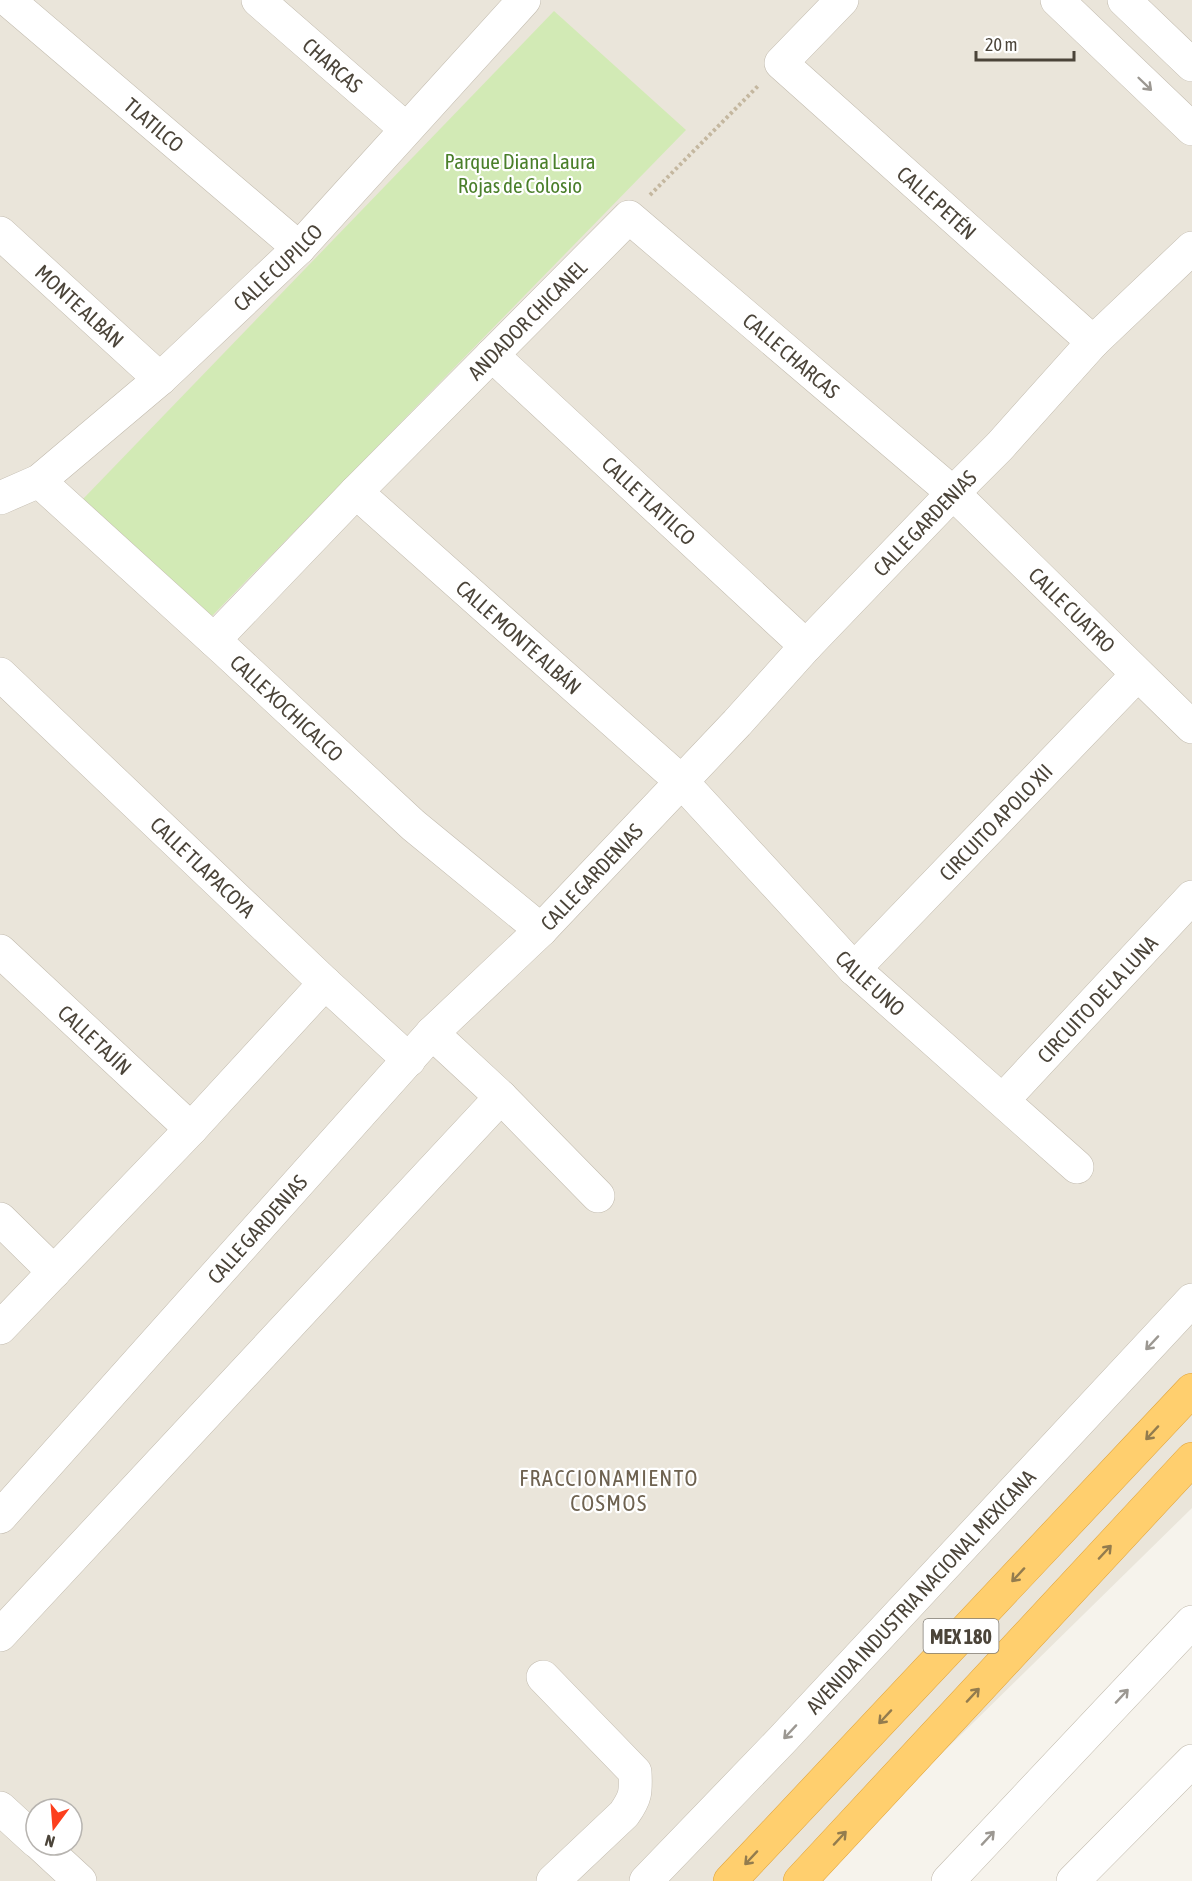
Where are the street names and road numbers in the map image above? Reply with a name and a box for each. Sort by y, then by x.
street label: CHARCAS [298,33,367,97]
street label: TLATILCO [120,93,189,157]
street label: CALLE PETÉN [893,161,981,244]
street label: CALLE CUPILCO [228,219,327,316]
street label: ANDADOR CHICANEL [463,255,591,384]
street label: MONTE ALBÁN [31,260,129,352]
street label: CALLE CHARCAS [738,308,845,403]
street label: CALLE TLATILCO [597,451,701,549]
street label: CALLE GARDENIAS [868,465,981,581]
street label: CALLE CUATRO [1024,562,1120,657]
street label: CALLE MONTE ALBÁN [452,575,586,699]
street label: CALLE XOCHICALCO [226,650,348,766]
street label: CIRCUITO APOLO XII [934,759,1057,885]
street label: CALLE TLAPACOYA [146,812,260,922]
street label: CALLE GARDENIAS [535,819,647,935]
street label: CIRCUITO DE LA LUNA [1032,930,1162,1067]
street label: CALLE UNO [831,946,910,1021]
street label: CALLE TAJÍN [54,1000,137,1079]
street label: CALLE GARDENIAS [202,1170,312,1288]
street label: AVENIDA INDUSTRIA NACIONAL MEXICANA [801,1464,1040,1718]
road number: MEX 180 [924,1619,998,1653]

